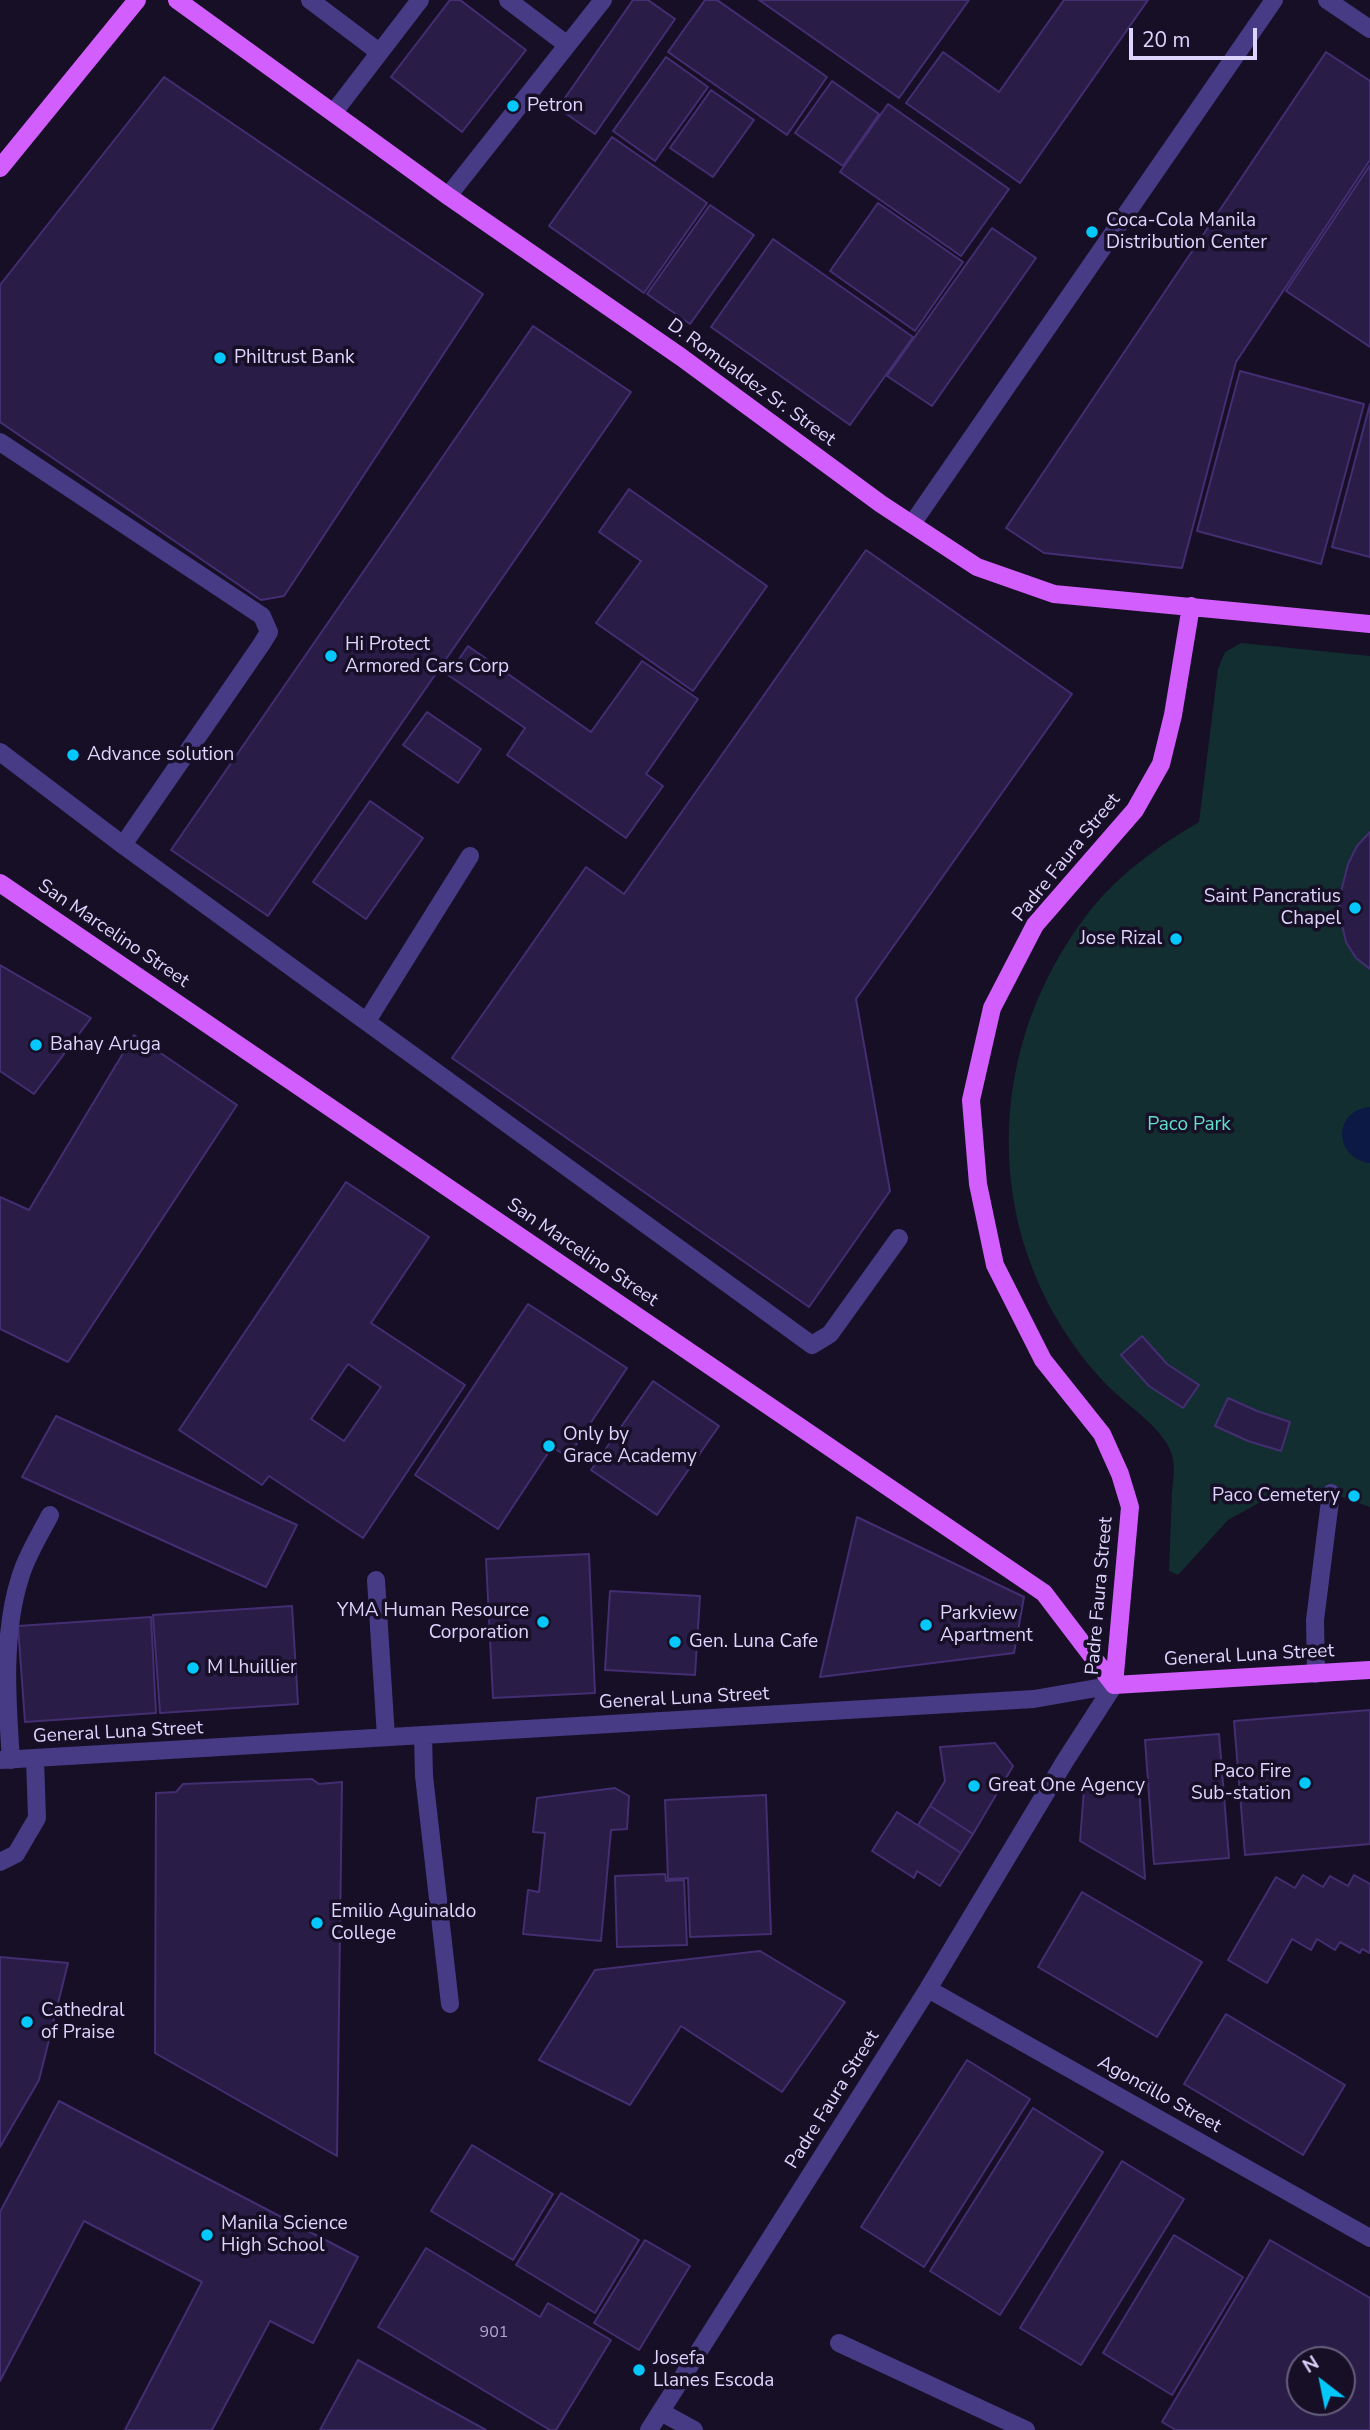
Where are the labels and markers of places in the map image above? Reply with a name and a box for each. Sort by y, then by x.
place label: Petron [527,95,583,117]
marker: Petron [505,98,521,114]
place label: Coca-Cola Manila Distribution Center [1106,210,1267,254]
marker: Coca-Cola Manila Distribution Center [1084,224,1100,240]
place label: Philtrust Bank [234,347,355,369]
marker: Philtrust Bank [212,350,228,366]
place label: Hi Protect Armored Cars Corp [345,634,509,678]
marker: Hi Protect Armored Cars Corp [323,648,339,664]
place label: Advance solution [87,744,234,766]
marker: Advance solution [65,747,81,763]
place label: Saint Pancratius Chapel [1204,886,1341,930]
marker: Saint Pancratius Chapel [1347,900,1363,916]
place label: Jose Rizal [1080,928,1162,950]
marker: Jose Rizal [1168,931,1184,947]
place label: Bahay Aruga [50,1034,161,1056]
marker: Bahay Aruga [28,1037,44,1053]
place label: Only by Grace Academy [563,1424,697,1468]
marker: Only by Grace Academy [541,1438,557,1454]
place label: Paco Cemetery [1212,1485,1340,1507]
marker: Paco Cemetery [1346,1488,1362,1504]
place label: YMA Human Resource Corporation [337,1600,529,1644]
place label: Parkview Apartment [940,1603,1033,1647]
marker: YMA Human Resource Corporation [535,1614,551,1630]
marker: Parkview Apartment [918,1617,934,1633]
place label: Gen. Luna Cafe [689,1631,818,1653]
marker: Gen. Luna Cafe [667,1634,683,1650]
place label: M Lhuillier [207,1657,297,1679]
marker: M Lhuillier [185,1660,201,1676]
place label: Paco Fire Sub-station [1191,1761,1291,1805]
place label: Great One Agency [988,1775,1145,1797]
marker: Paco Fire Sub-station [1297,1775,1313,1791]
marker: Great One Agency [966,1778,982,1794]
place label: Emilio Aguinaldo College [331,1901,476,1945]
marker: Emilio Aguinaldo College [309,1915,325,1931]
place label: Cathedral of Praise [41,2000,125,2044]
marker: Cathedral of Praise [19,2014,35,2030]
place label: Manila Science High School [221,2213,348,2257]
marker: Manila Science High School [199,2227,215,2243]
place label: Josefa Llanes Escoda [653,2348,774,2392]
marker: Josefa Llanes Escoda [631,2362,647,2378]

